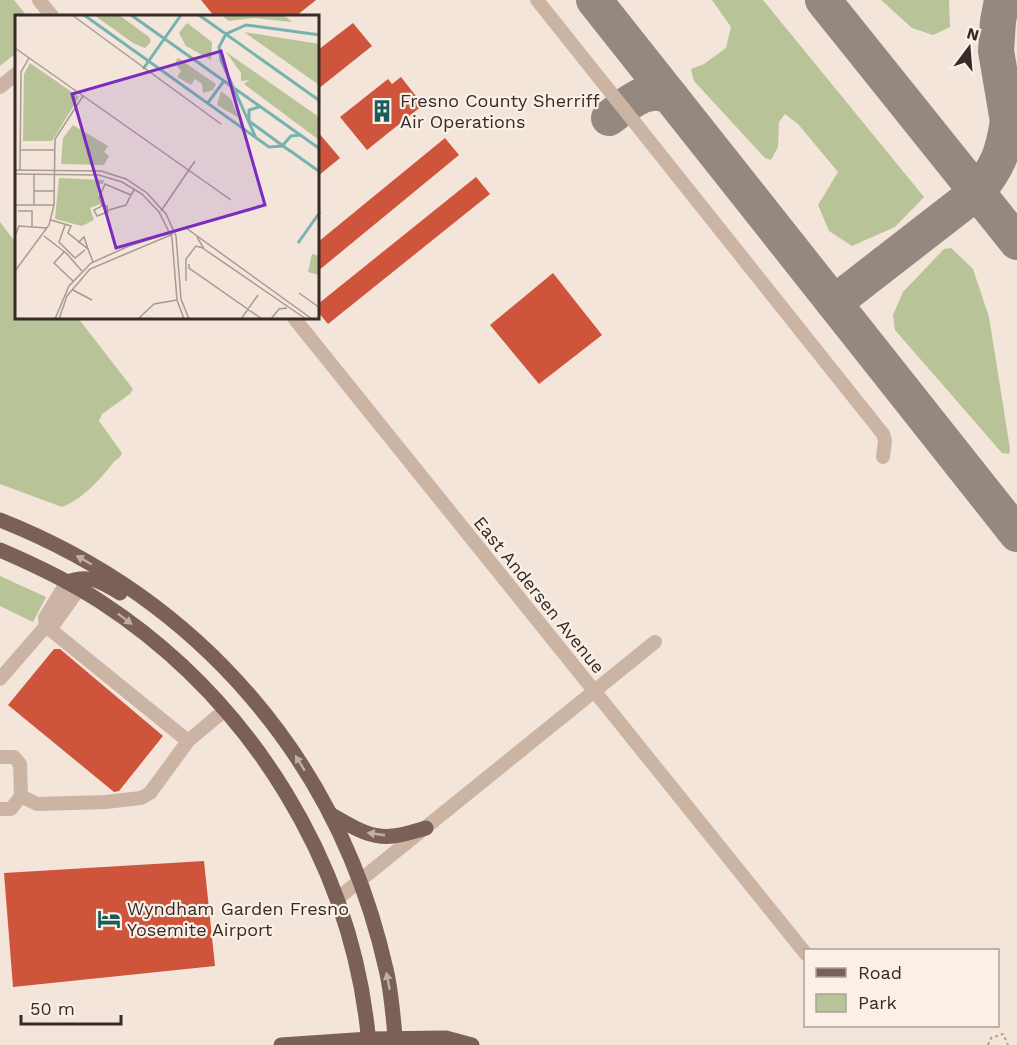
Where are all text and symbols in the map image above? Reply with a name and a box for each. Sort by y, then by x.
inset map [15,15,320,320]
north arrow [939,18,999,78]
text: N [965,23,981,45]
place label: Fresno County Sherriff Air Operations [400,90,600,132]
building icon: Fresno County Sherriff Air Operations [369,98,395,124]
street label: East Andersen Avenue [470,512,609,677]
one-way arrow [75,555,92,565]
one-way arrow [117,612,132,624]
one-way arrow [295,755,306,772]
one-way arrow [366,830,385,839]
place label: Wyndham Garden Fresno Yosemite Airport [127,898,349,940]
hotel icon: Wyndham Garden Fresno Yosemite Airport [96,906,122,932]
legend [804,949,999,1027]
text: Road [858,962,902,983]
one-way arrow [383,971,392,990]
scale bar [21,988,122,1026]
text: Park [858,992,897,1013]
text: 50 m [30,998,75,1019]

